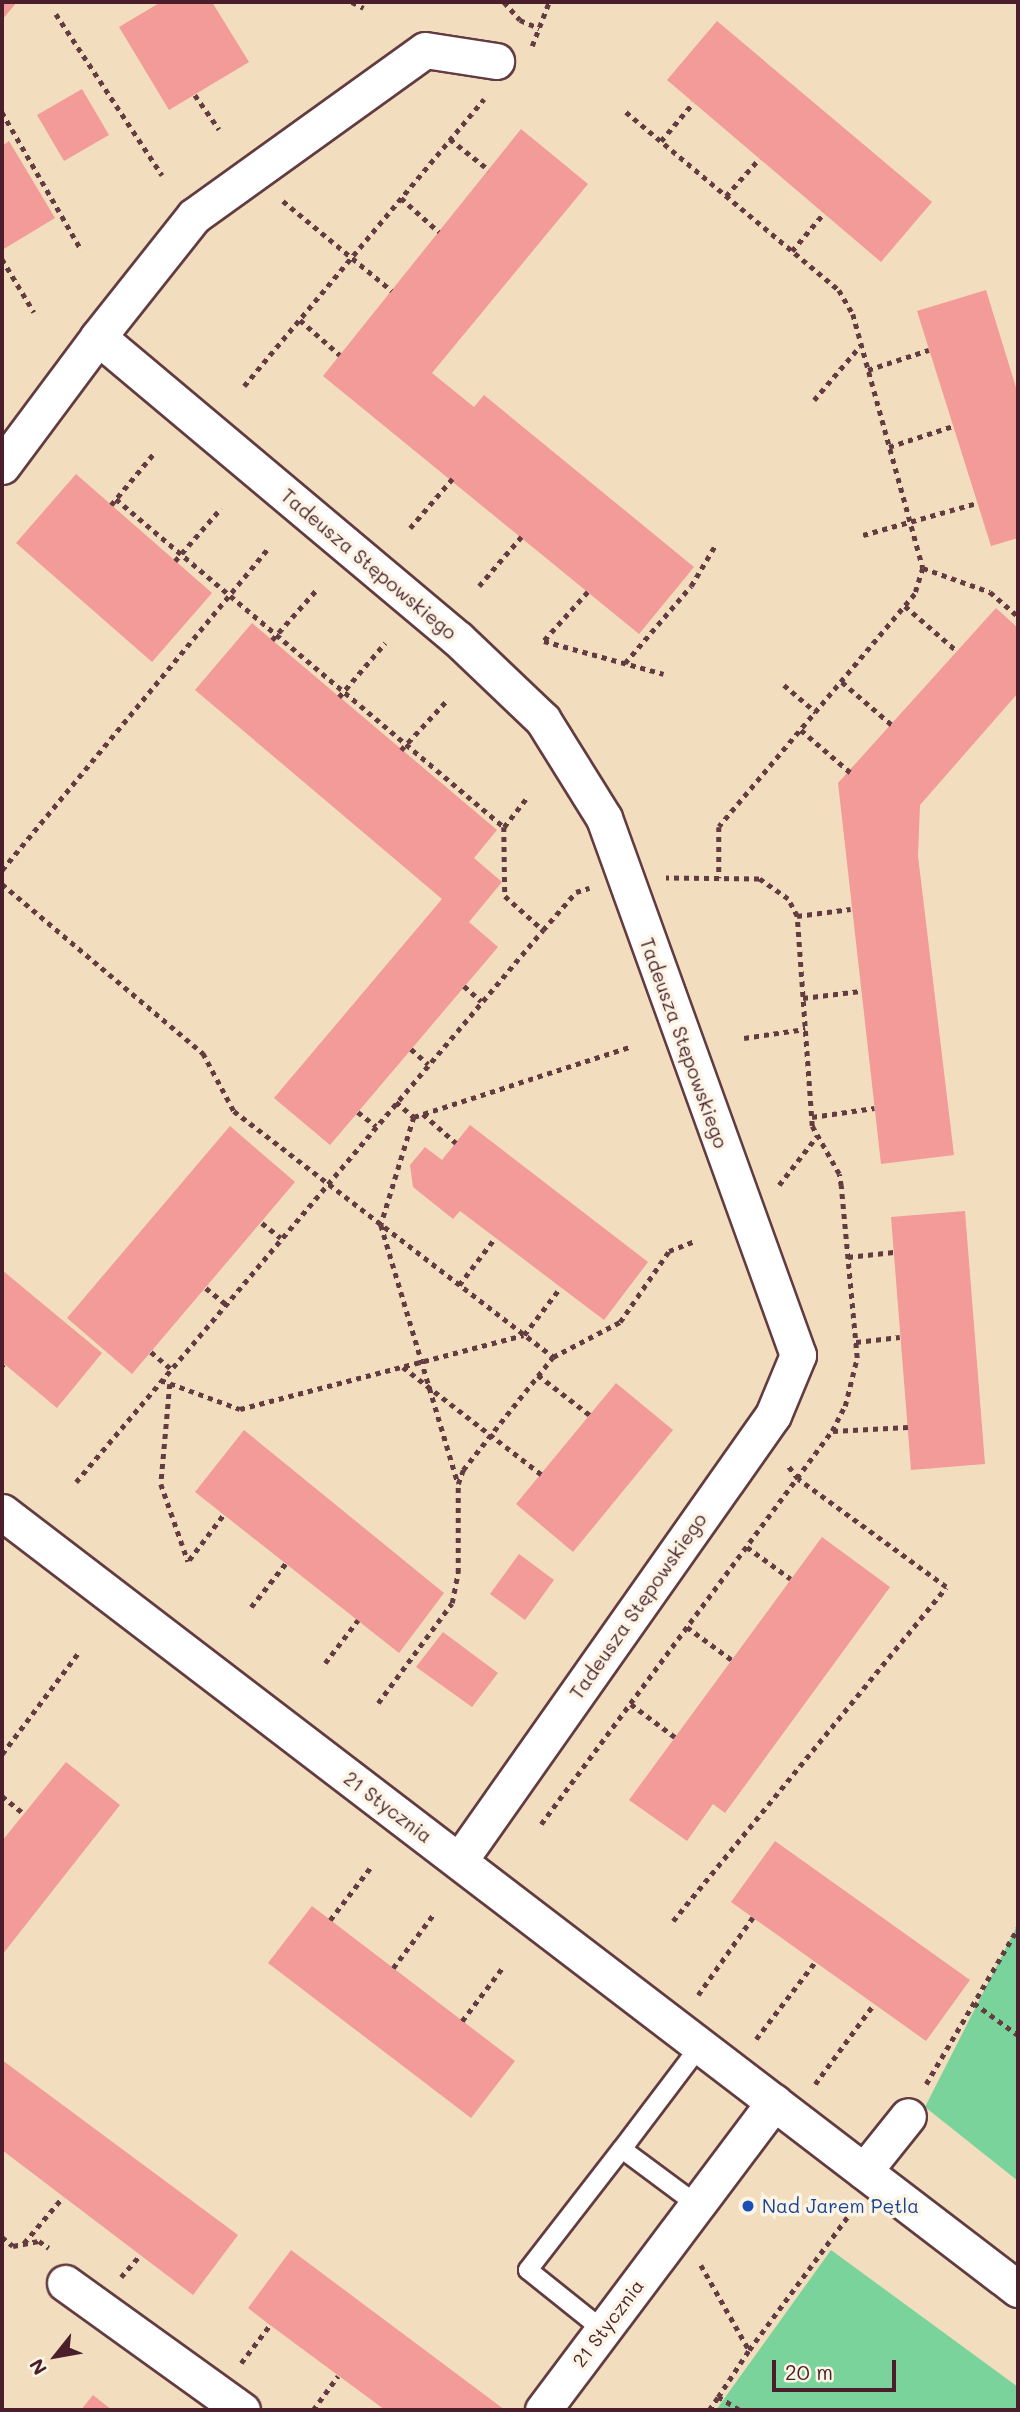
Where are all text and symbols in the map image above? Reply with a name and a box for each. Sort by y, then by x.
street label: Tadeusza Stępowskiego [277,484,461,644]
street label: Tadeusza Stępowskiego [635,935,733,1151]
street label: Tadeusza Stępowskiego [565,1509,711,1703]
street label: 21 Stycznia [340,1767,436,1847]
place label: Nad Jarem Pętla [762,2195,919,2217]
marker: Nad Jarem Pętla [740,2198,756,2214]
street label: 21 Stycznia [568,2275,648,2371]
north arrow [21,2321,91,2391]
scale bar [775,2346,899,2390]
text: N [23,2354,52,2380]
text: 20 m [785,2358,833,2385]

